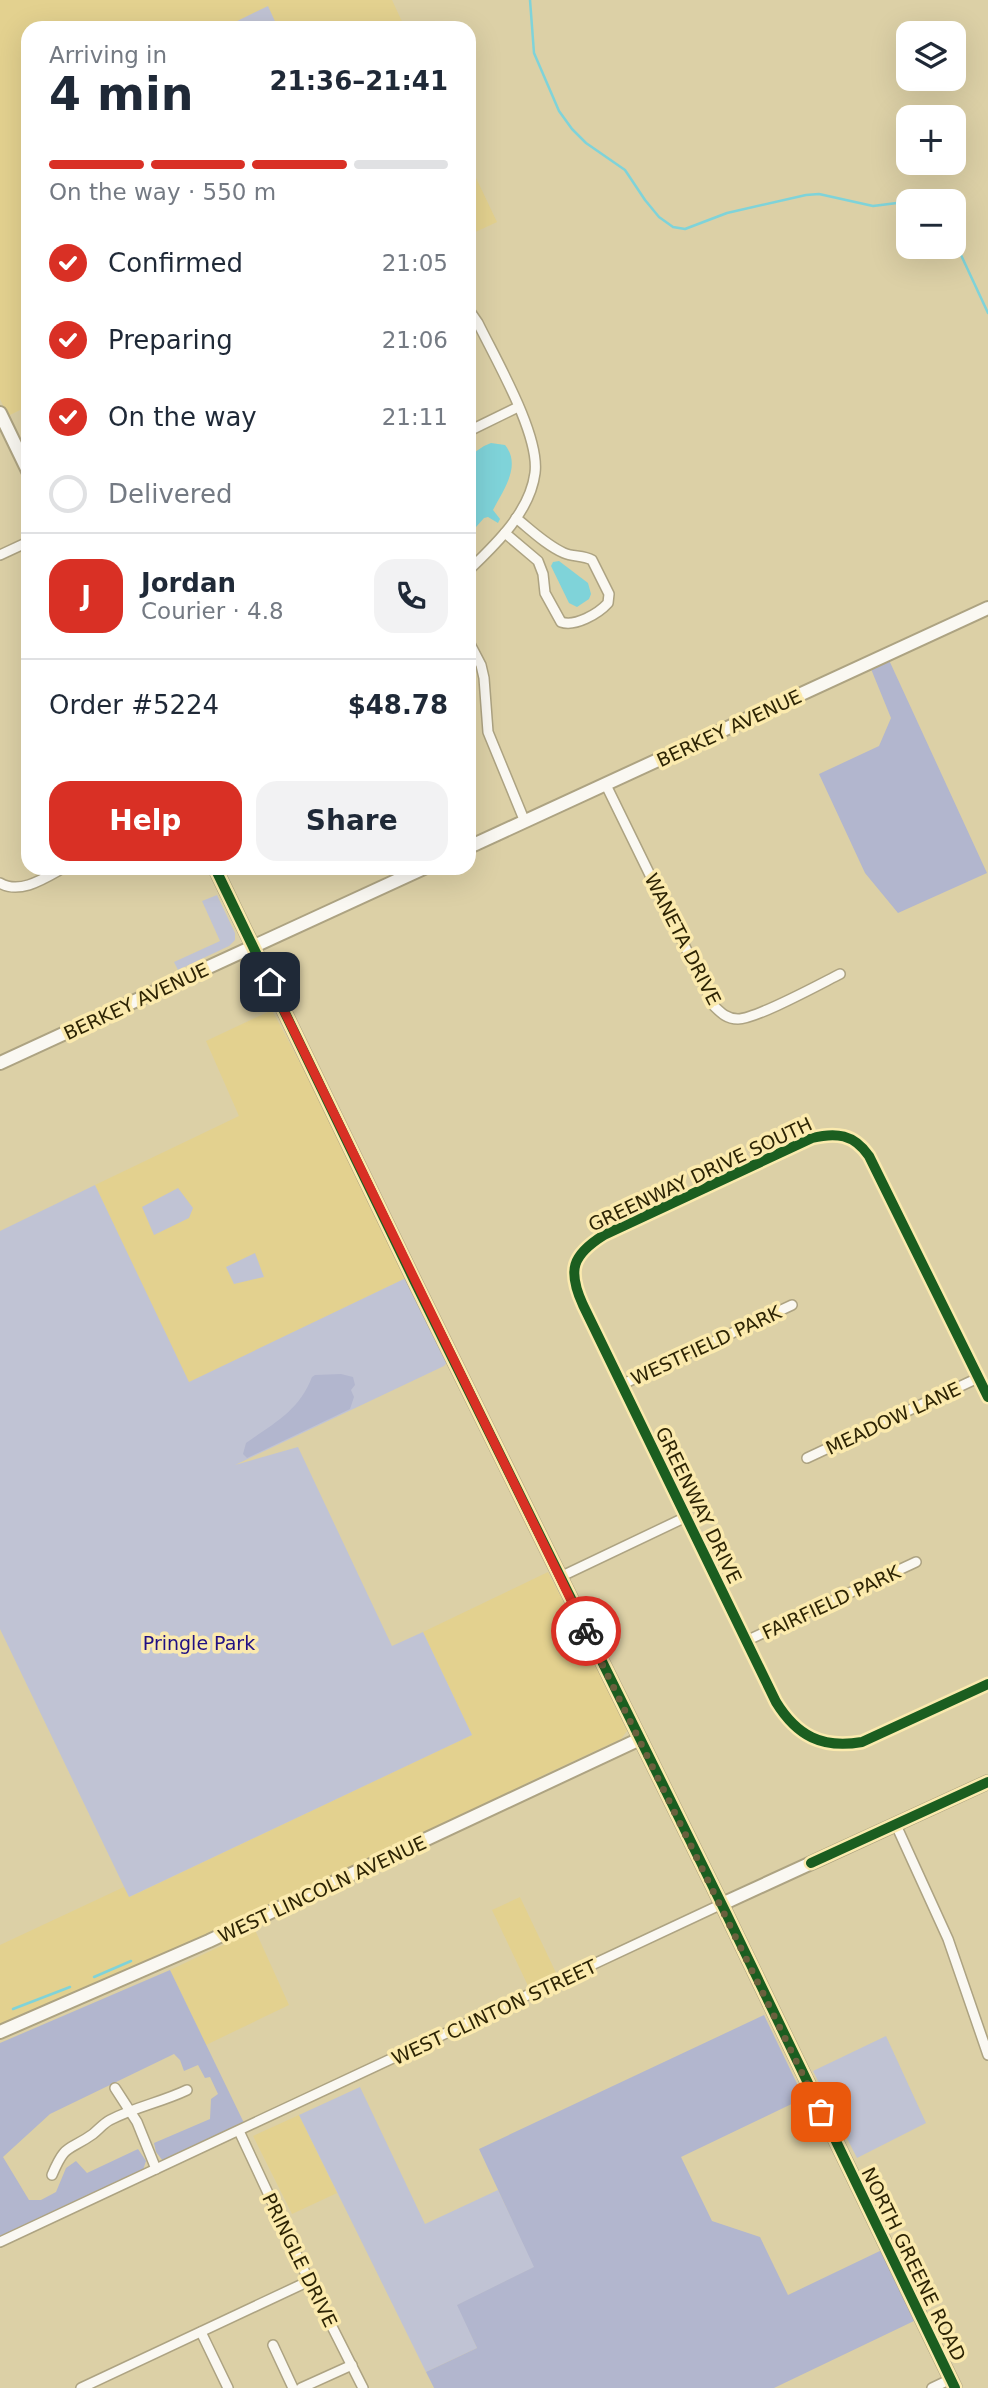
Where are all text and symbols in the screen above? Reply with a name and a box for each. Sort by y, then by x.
map controls [896,21,966,259]
button: layers [896,21,966,91]
text: Arriving in [49,42,167,68]
text: 21:36–21:41 [269,66,448,96]
text: 4 min [49,67,193,121]
button: + [896,105,966,175]
text: On the way · 550 m [49,179,276,205]
button: − [896,189,966,259]
icon: check [49,244,87,282]
text: Confirmed [108,248,243,278]
text: 21:05 [382,250,448,276]
icon: check [49,321,87,359]
text: Preparing [108,325,233,355]
text: 21:06 [382,327,448,353]
icon: check [49,398,87,436]
text: On the way [108,402,257,432]
text: 21:11 [382,404,448,430]
text: Delivered [108,479,232,509]
button: phone [374,559,448,633]
text: Jordan [141,568,236,598]
text: J [81,581,91,611]
text: Courier · 4.8 [141,598,284,624]
street label: BERKEY AVENUE [653,685,805,771]
text: Order #5224 [49,690,219,720]
text: $48.78 [348,690,448,720]
button: Help [49,781,242,861]
button: Share [256,781,448,861]
street label: WANETA DRIVE [640,870,726,1008]
pin [240,952,300,1012]
street label: BERKEY AVENUE [60,958,212,1044]
icon: home [251,963,289,1001]
street label: GREENWAY DRIVE SOUTH [585,1112,815,1236]
street label: WESTFIELD PARK [627,1300,785,1389]
street label: MEADOW LANE [822,1377,964,1459]
street label: GREENWAY DRIVE [652,1423,746,1587]
street label: FAIRFIELD PARK [759,1560,904,1644]
courier [551,1596,621,1666]
icon: bike [567,1612,605,1650]
park label: Pringle Park [143,1632,255,1654]
street label: WEST LINCOLN AVENUE [215,1831,429,1947]
street label: WEST CLINTON STREET [388,1955,600,2069]
pin [791,2082,851,2142]
icon: bag [802,2093,840,2131]
street label: NORTH GREENE ROAD [858,2164,970,2364]
street label: PRINGLE DRIVE [258,2189,342,2331]

